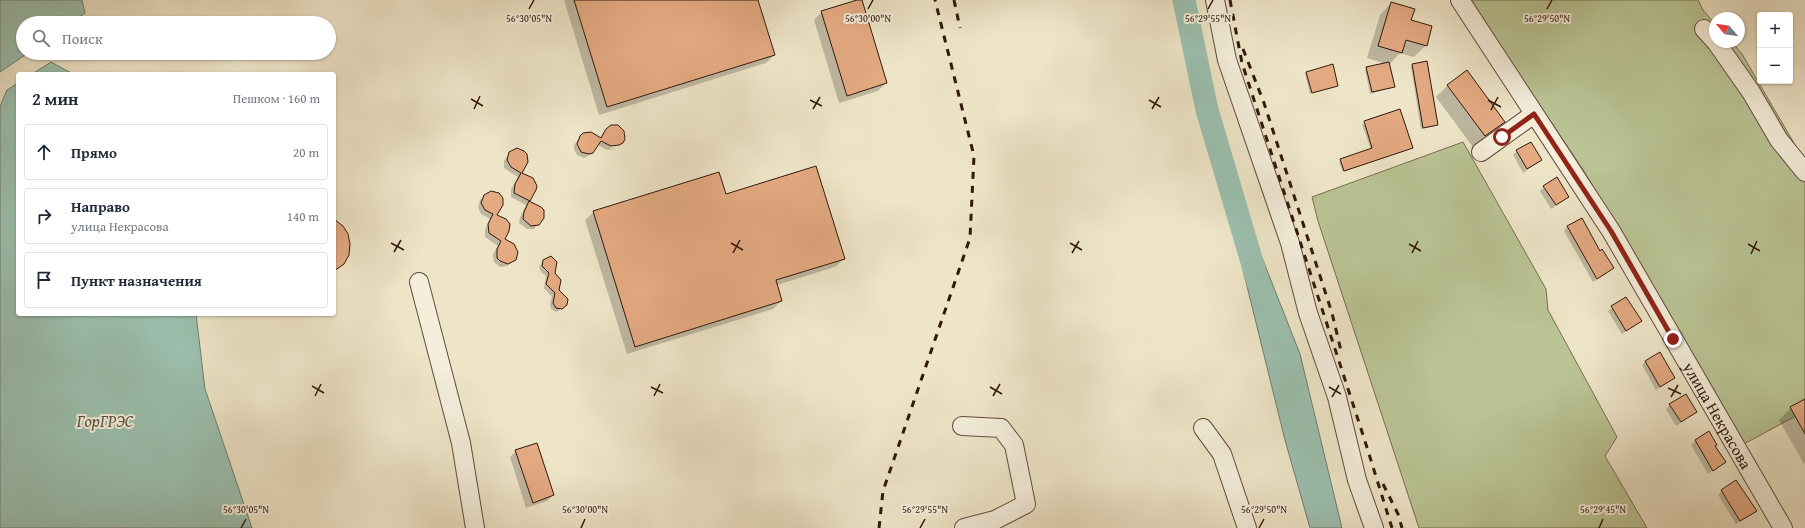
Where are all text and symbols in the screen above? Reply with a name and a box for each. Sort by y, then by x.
text: 56°30'05"N [506,11,552,26]
text: 56°30'00"N [845,11,891,26]
text: 56°29'55"N [1185,11,1231,26]
text: 56°29'50"N [1524,11,1570,26]
north arrow [1709,12,1745,48]
map controls [1757,12,1793,84]
button: + [1757,12,1793,48]
search box [16,16,336,60]
icon: search [30,27,52,49]
text: Поиск [62,28,103,49]
button: − [1757,48,1793,84]
text: 2 мин [32,86,78,111]
text: Пешком · 160 m [233,89,320,108]
route start [1493,128,1511,146]
icon: ahead [33,141,55,163]
text: Прямо [71,142,117,163]
text: 20 m [293,143,319,162]
text: Направо [71,196,130,217]
icon: right [33,205,55,227]
text: 140 m [287,207,319,226]
text: улица Некрасова [71,217,169,236]
icon: arrive [33,269,55,291]
text: Пункт назначения [71,270,202,291]
route end [1664,330,1682,348]
street label: улица Некрасова [1677,356,1758,474]
water label: ГорГРЭС [76,408,134,433]
text: 56°30'05"N [223,502,269,517]
text: 56°30'00"N [562,502,608,517]
text: 56°29'55"N [902,502,948,517]
text: 56°29'50"N [1241,502,1287,517]
text: 56°29'45"N [1580,502,1626,517]

